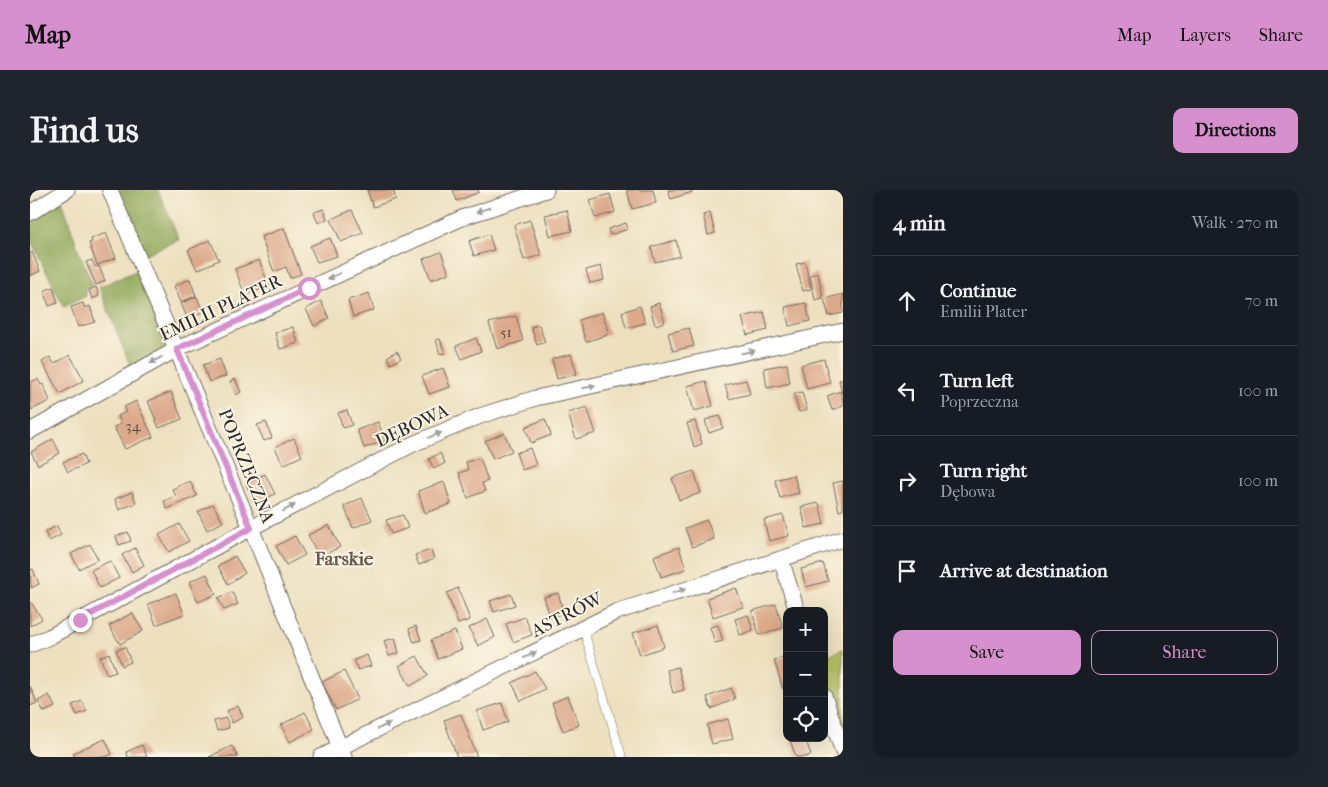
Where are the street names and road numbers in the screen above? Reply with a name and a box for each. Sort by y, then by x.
street label: EMILII PLATER [157,270,286,346]
street label: DĘBOWA [372,400,452,452]
street label: POPRZECZNA [214,406,279,526]
street label: ASTRÓW [526,586,607,642]

